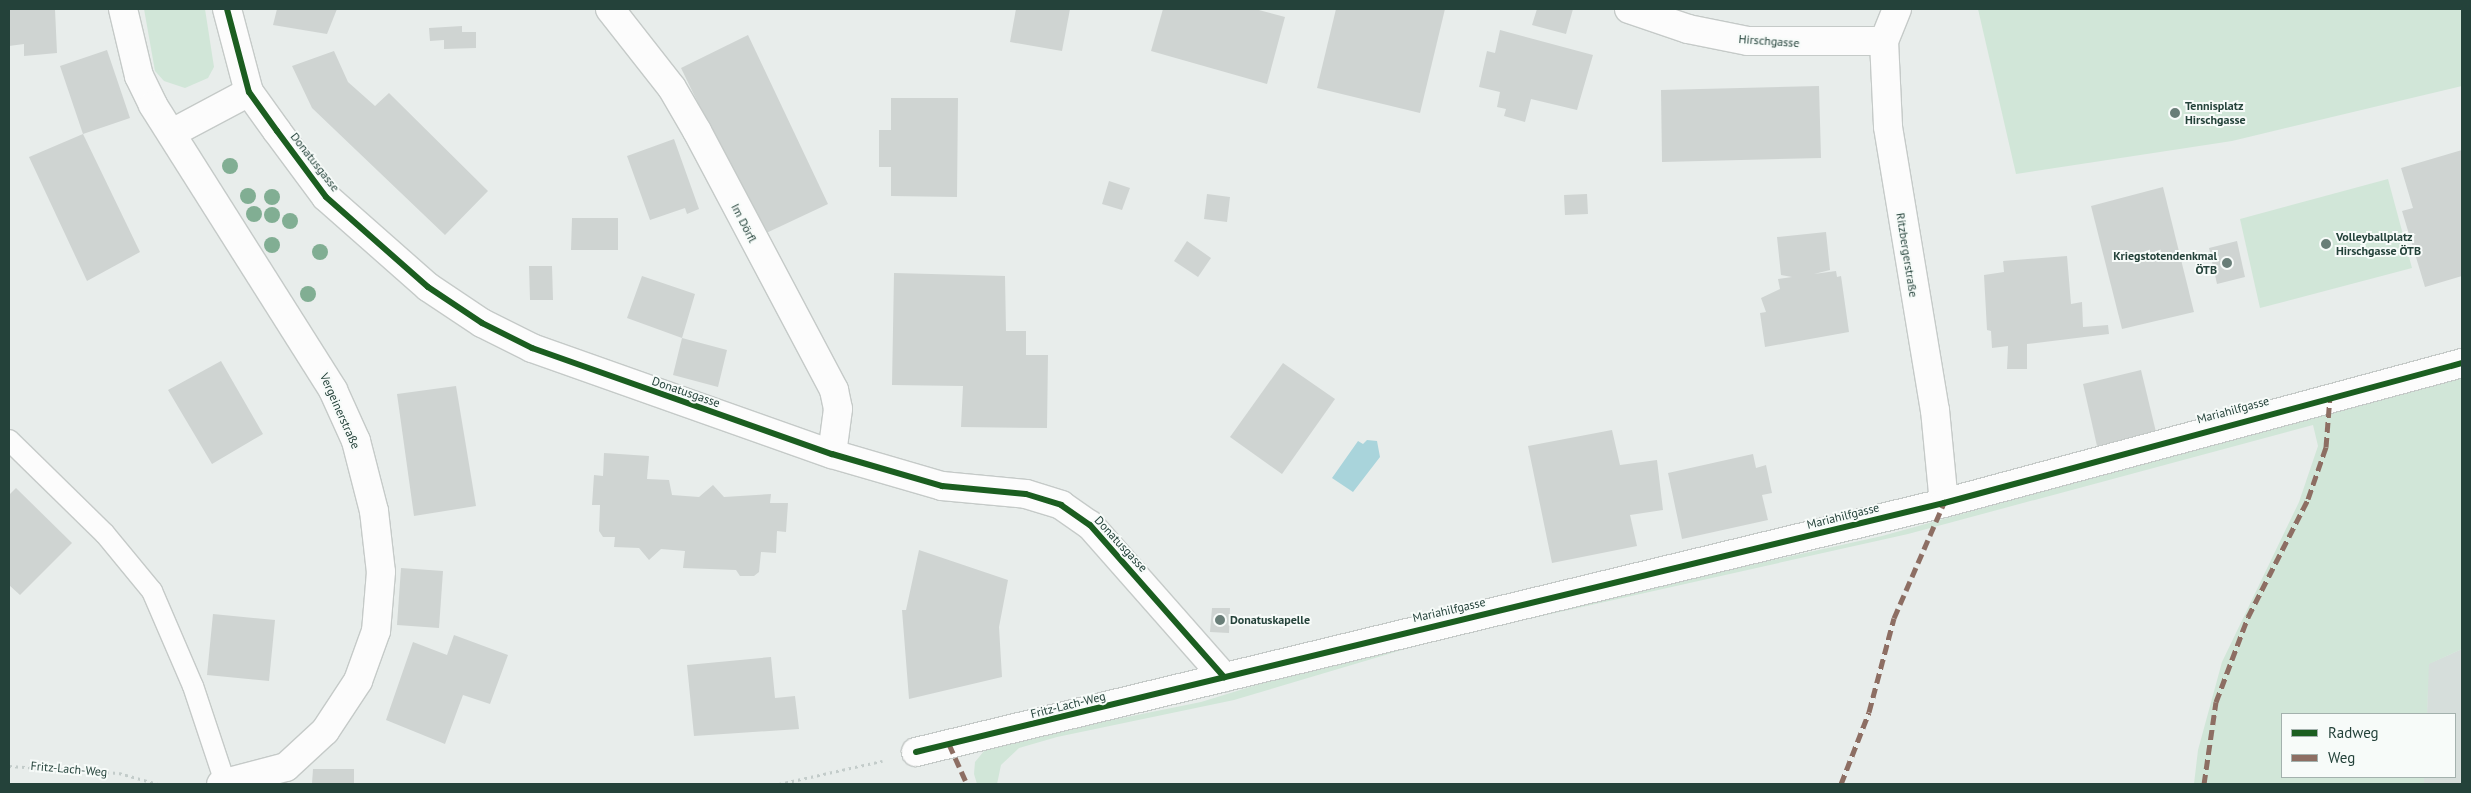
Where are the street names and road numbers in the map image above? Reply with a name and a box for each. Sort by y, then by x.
street label: Hirschgasse [1738,32,1800,50]
street label: Donatusgasse [287,130,343,194]
street label: Im Dörfl [728,201,760,245]
street label: Ritzbergerstraße [1893,212,1921,298]
street label: Vergeinerstraße [317,371,363,451]
street label: Donatusgasse [650,374,722,410]
street label: Mariahilfgasse [2195,393,2271,427]
street label: Mariahilfgasse [1805,500,1881,532]
street label: Donatusgasse [1092,513,1150,575]
street label: Mariahilfgasse [1411,595,1487,625]
street label: Fritz-Lach-Weg [1029,689,1107,721]
street label: Fritz-Lach-Weg [30,758,108,780]

